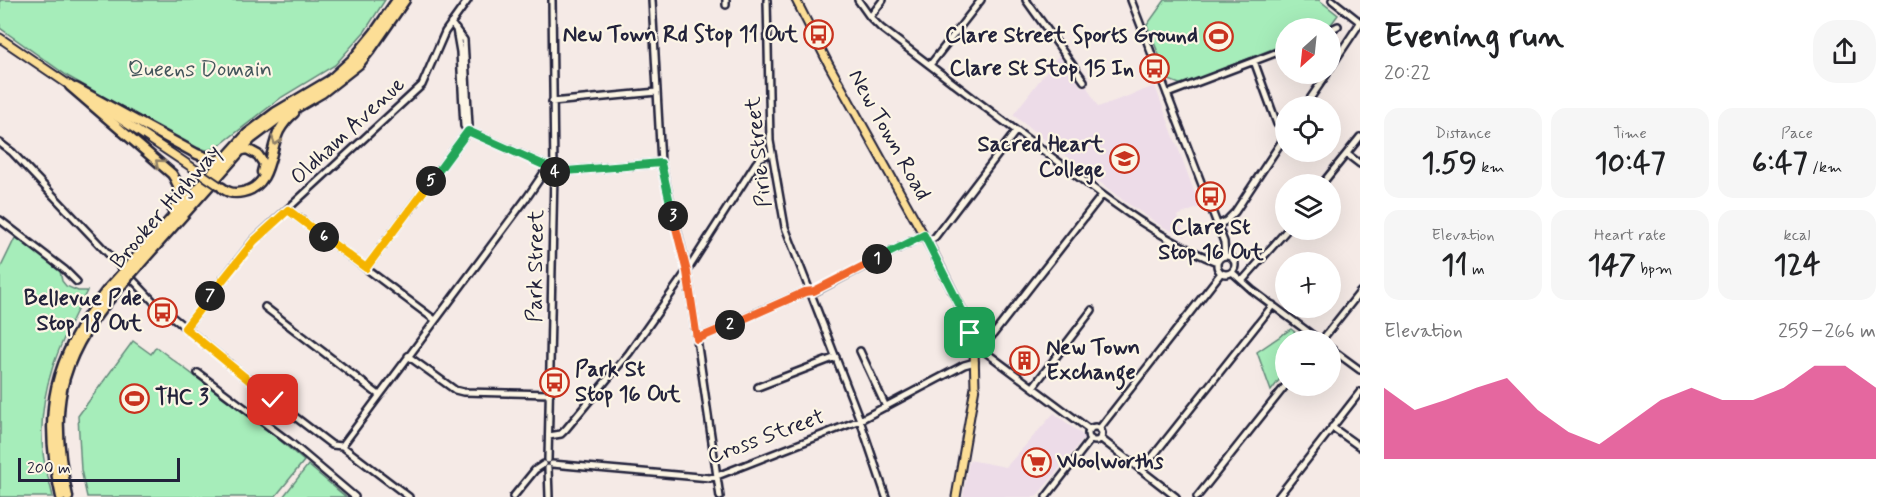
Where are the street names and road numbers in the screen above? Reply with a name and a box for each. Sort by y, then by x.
street label: New Town Road [842,65,936,205]
street label: Oldham Avenue [285,71,411,191]
street label: Pirie Street [739,95,779,209]
street label: Brooker Highway [104,139,228,276]
street label: Park Street [521,209,551,323]
street label: Cross Street [704,403,828,471]

